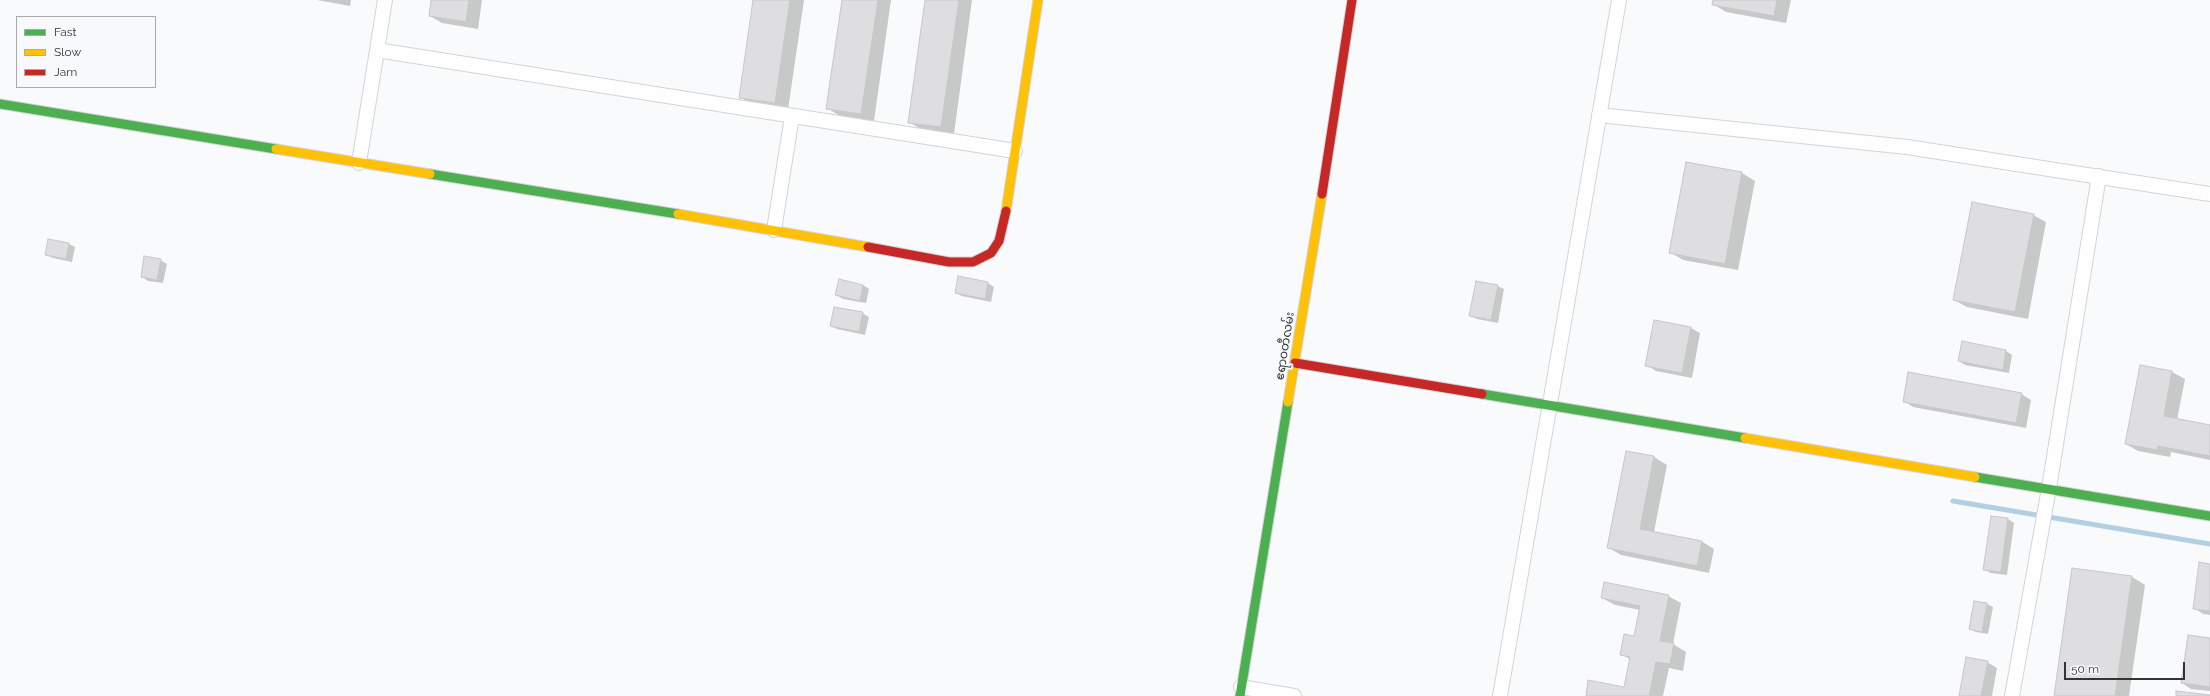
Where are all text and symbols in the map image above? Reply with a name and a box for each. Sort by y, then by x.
legend [16,16,156,88]
text: Fast [54,25,77,39]
text: Slow [54,45,81,59]
text: Jam [54,65,77,79]
street label: ဧရာဝတီလမ်း [1273,311,1297,381]
scale bar [2066,654,2187,680]
text: 50 m [2071,662,2099,676]

